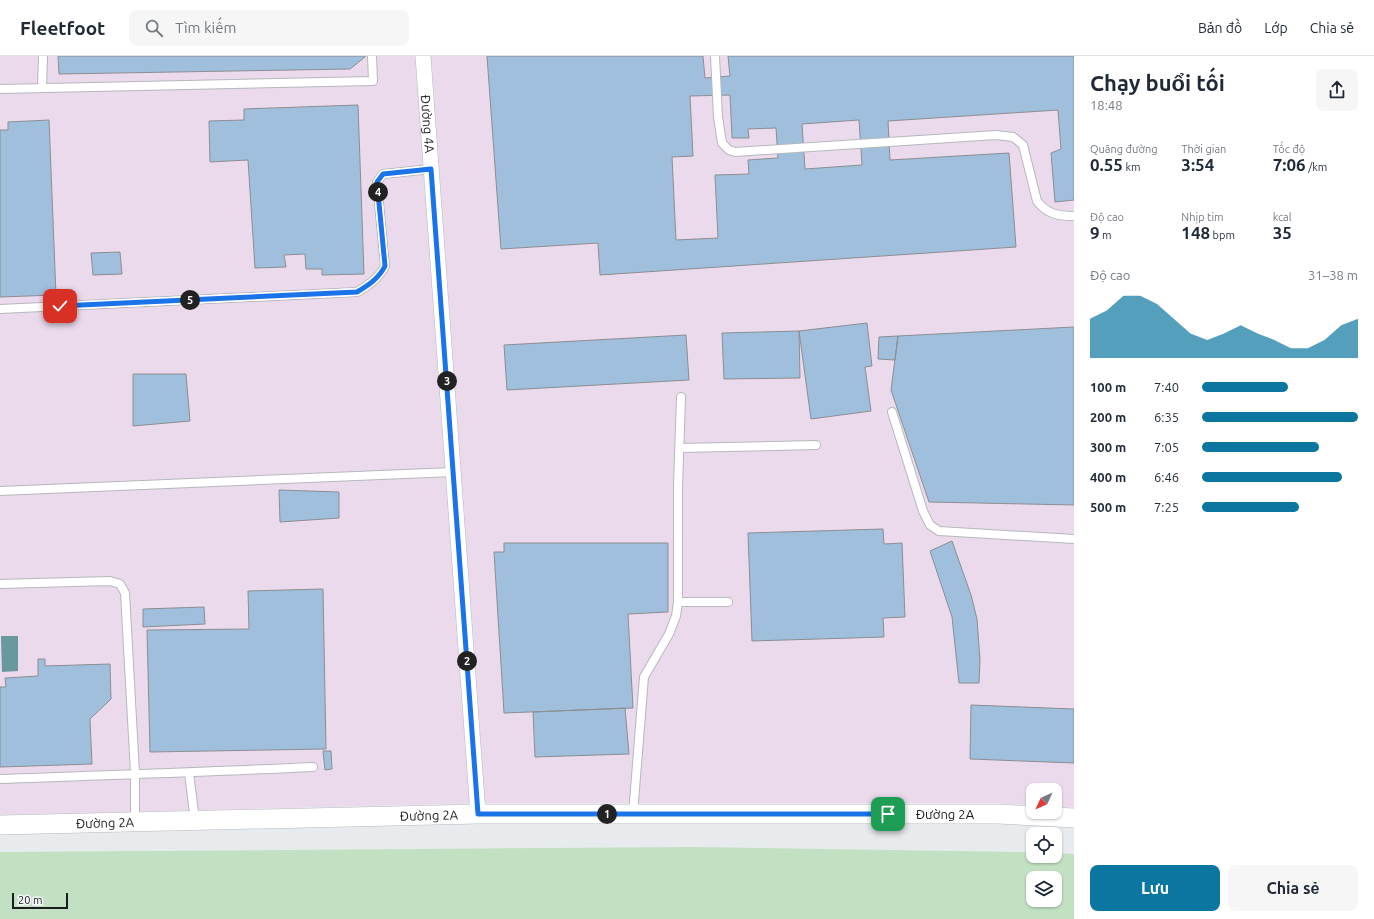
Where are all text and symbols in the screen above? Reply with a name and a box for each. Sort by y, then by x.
search box [129,10,409,46]
text: Fleetfoot [20,17,105,39]
icon: search [143,17,165,39]
text: Tìm kiếm [175,19,236,36]
text: Bản đồ [1198,20,1242,36]
text: Lớp [1264,20,1288,36]
text: Chia sẻ [1310,20,1354,36]
button: share [1316,69,1358,111]
text: Chạy buổi tối [1090,70,1225,95]
street label: Đường 4A [419,94,437,154]
text: 18:48 [1090,98,1123,112]
text: Quãng đường [1090,143,1158,155]
text: Thời gian [1181,143,1226,155]
text: Tốc độ [1273,143,1305,155]
text: 0.55 [1090,155,1123,174]
text: 3:54 [1181,155,1214,174]
text: 7:06 [1273,155,1306,174]
text: km [1123,161,1141,173]
text: /km [1306,161,1327,173]
pin: 4 [368,182,388,202]
text: 4 [375,186,381,198]
text: Độ cao [1090,211,1124,223]
text: Nhịp tim [1181,211,1224,223]
text: kcal [1273,211,1292,223]
text: 9 [1090,223,1100,242]
text: 148 [1181,223,1210,242]
text: 35 [1273,223,1292,242]
text: m [1100,229,1112,241]
text: bpm [1210,229,1235,241]
text: Độ cao [1090,268,1130,282]
text: 31–38 m [1308,268,1358,282]
pin [43,289,77,323]
pin: 5 [180,290,200,310]
text: 5 [187,294,193,306]
icon: check [49,295,71,317]
pin: 3 [437,371,457,391]
text: 3 [444,375,450,387]
text: 100 m [1090,380,1126,394]
text: 7:40 [1154,380,1179,394]
text: 200 m [1090,410,1126,424]
text: 6:35 [1154,410,1179,424]
text: 300 m [1090,440,1126,454]
text: 7:05 [1154,440,1179,454]
text: 400 m [1090,470,1126,484]
text: 6:46 [1154,470,1179,484]
text: 500 m [1090,500,1126,514]
text: 7:25 [1154,500,1179,514]
pin: 2 [457,651,477,671]
text: 2 [464,655,470,667]
north arrow [1026,783,1062,819]
map controls [1026,783,1062,907]
pin [871,797,905,831]
icon: arrive [877,803,899,825]
pin: 1 [597,804,617,824]
street label: Đường 2A [400,807,459,823]
street label: Đường 2A [916,807,975,821]
text: 1 [604,808,610,820]
street label: Đường 2A [76,815,135,830]
button: locate [1026,827,1062,863]
button: Lưu [1090,865,1220,911]
button: Chia sẻ [1228,865,1358,911]
button: layers [1026,871,1062,907]
scale bar [12,891,68,910]
text: 20 m [18,894,42,906]

